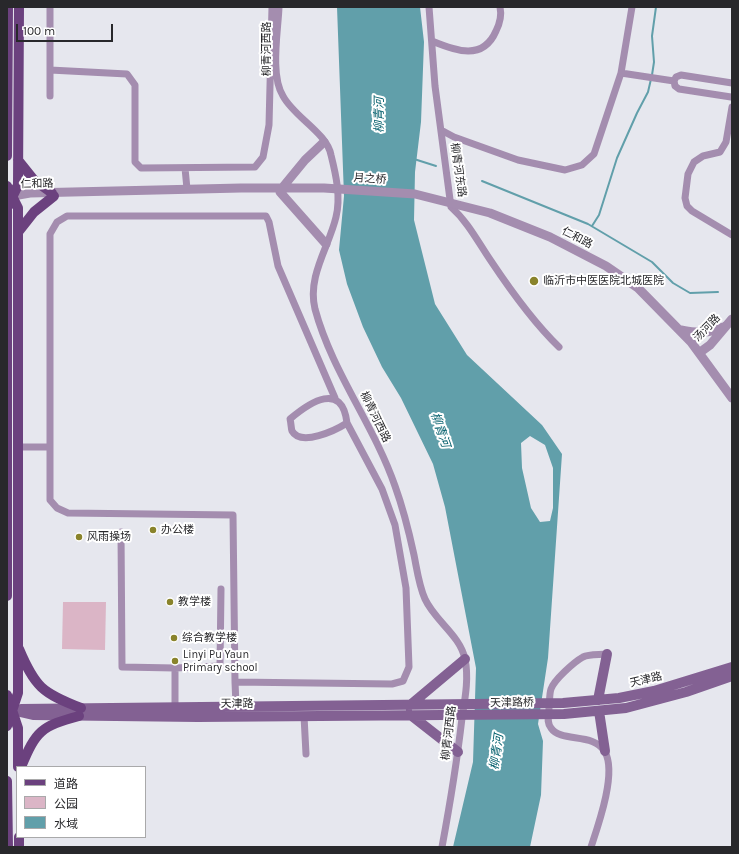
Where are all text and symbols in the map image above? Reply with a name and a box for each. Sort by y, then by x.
scale bar [18,16,115,42]
street label: 柳青河西路 [260,22,274,76]
text: 100 m [23,24,55,38]
water label: 柳青河 [373,97,387,133]
street label: 柳青河东路 [448,142,468,198]
street label: 月之桥 [353,171,387,187]
street label: 仁和路 [20,177,54,191]
street label: 仁和路 [559,225,595,251]
place label: 临沂市中医医院北城医院 [543,274,664,288]
marker: 临沂市中医医院北城医院 [528,275,540,287]
street label: 汤河路 [691,312,723,344]
street label: 柳青河西路 [357,389,393,445]
water label: 柳青河 [427,411,453,449]
place label: 办公楼 [161,523,194,537]
marker: 办公楼 [148,525,158,535]
place label: 风雨操场 [87,530,131,544]
marker: 风雨操场 [74,532,84,542]
place label: 教学楼 [178,595,211,609]
marker: 教学楼 [165,597,175,607]
place label: 综合教学楼 [182,631,237,645]
marker: 综合教学楼 [169,633,179,643]
place label: Linyi Pu Yaun Primary school [183,648,258,674]
marker: Linyi Pu Yaun Primary school [170,656,180,666]
street label: 天津路 [628,670,664,690]
street label: 天津路桥 [490,696,534,710]
street label: 天津路 [221,697,253,711]
street label: 柳青河西路 [439,705,459,761]
water label: 柳青河 [487,733,507,771]
legend [16,766,146,838]
text: 道路 [54,777,78,791]
text: 公园 [54,797,78,811]
text: 水域 [54,817,78,831]

